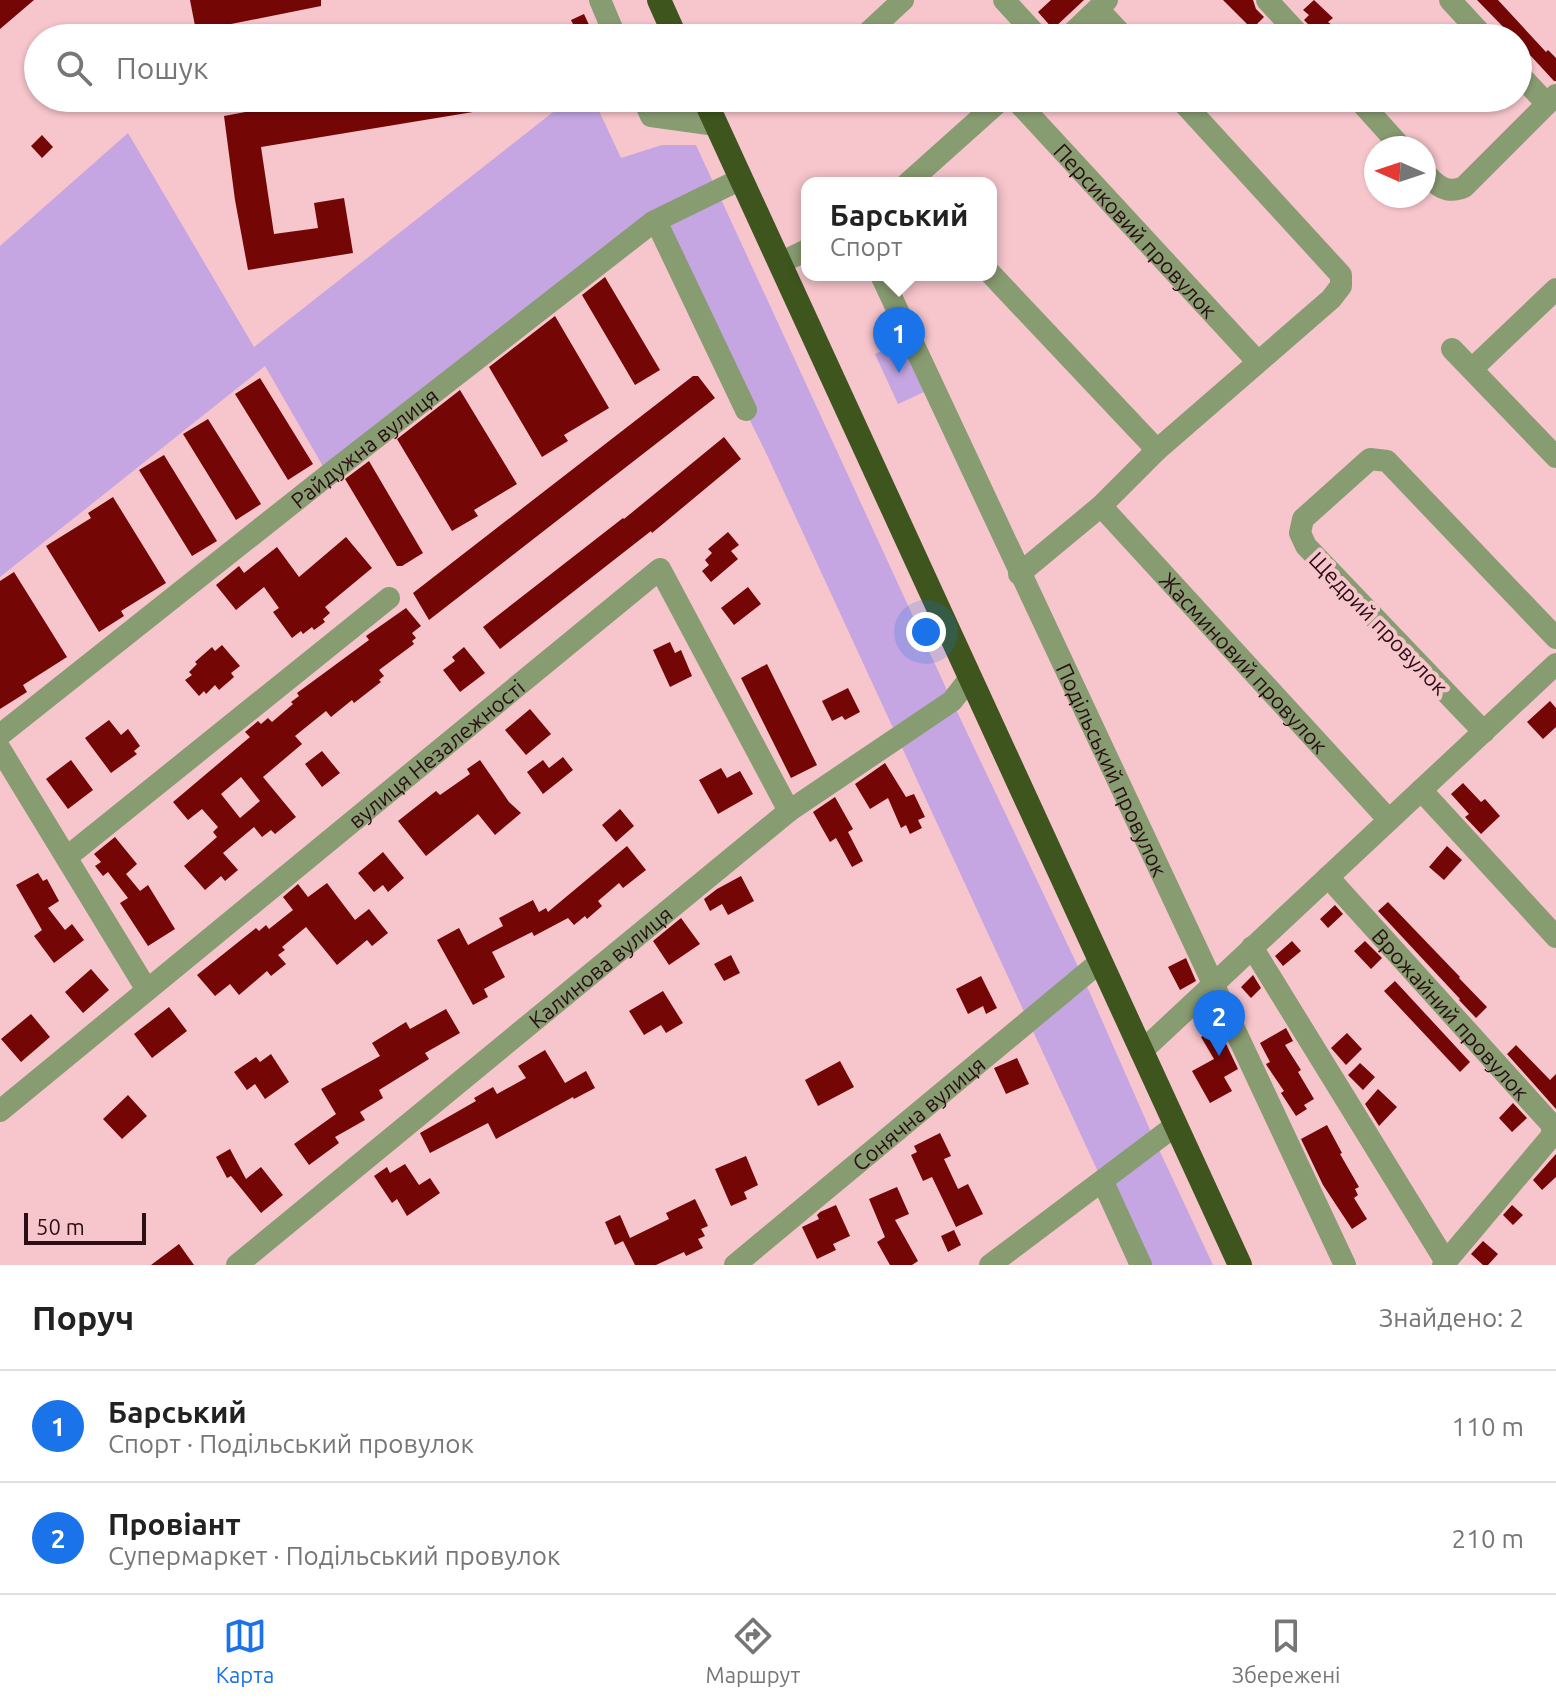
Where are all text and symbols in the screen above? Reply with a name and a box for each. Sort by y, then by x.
search box [24,24,1532,112]
icon: search [52,46,96,90]
text: Пошук [116,51,209,85]
north arrow [1364,136,1436,208]
street label: Персиковий провулок [1049,138,1223,323]
popup [801,177,997,281]
text: Барський [830,198,968,232]
text: Спорт [830,232,903,261]
pin: 1 [873,307,925,373]
street label: Райдужна вулиця [285,382,443,512]
street label: Щедрий провулок [1305,547,1453,699]
street label: Жасминовий провулок [1155,567,1333,758]
your location [906,612,946,652]
street label: Подільський провулок [1052,659,1173,880]
street label: вулиця Незалежності [343,674,529,833]
street label: Калинова вулиця [523,900,677,1033]
street label: Врожайний провулок [1368,923,1535,1104]
pin: 2 [1193,990,1245,1056]
street label: Сонячна вулиця [847,1051,989,1175]
scale bar [24,1209,146,1245]
text: 50 m [36,1214,85,1239]
text: Поруч [32,1298,134,1336]
text: Знайдено: 2 [1379,1303,1524,1332]
text: Барський [108,1395,247,1429]
text: 1 [51,1412,65,1441]
text: 110 m [1452,1412,1524,1441]
text: Спорт · Подільський провулок [108,1429,474,1458]
text: Провіант [108,1507,241,1541]
text: 2 [51,1524,65,1553]
text: 210 m [1452,1524,1524,1553]
text: Супермаркет · Подільський провулок [108,1541,560,1570]
tab: Карта [216,1614,274,1687]
tab: Маршрут [706,1614,800,1687]
tab: Збережені [1232,1614,1340,1687]

